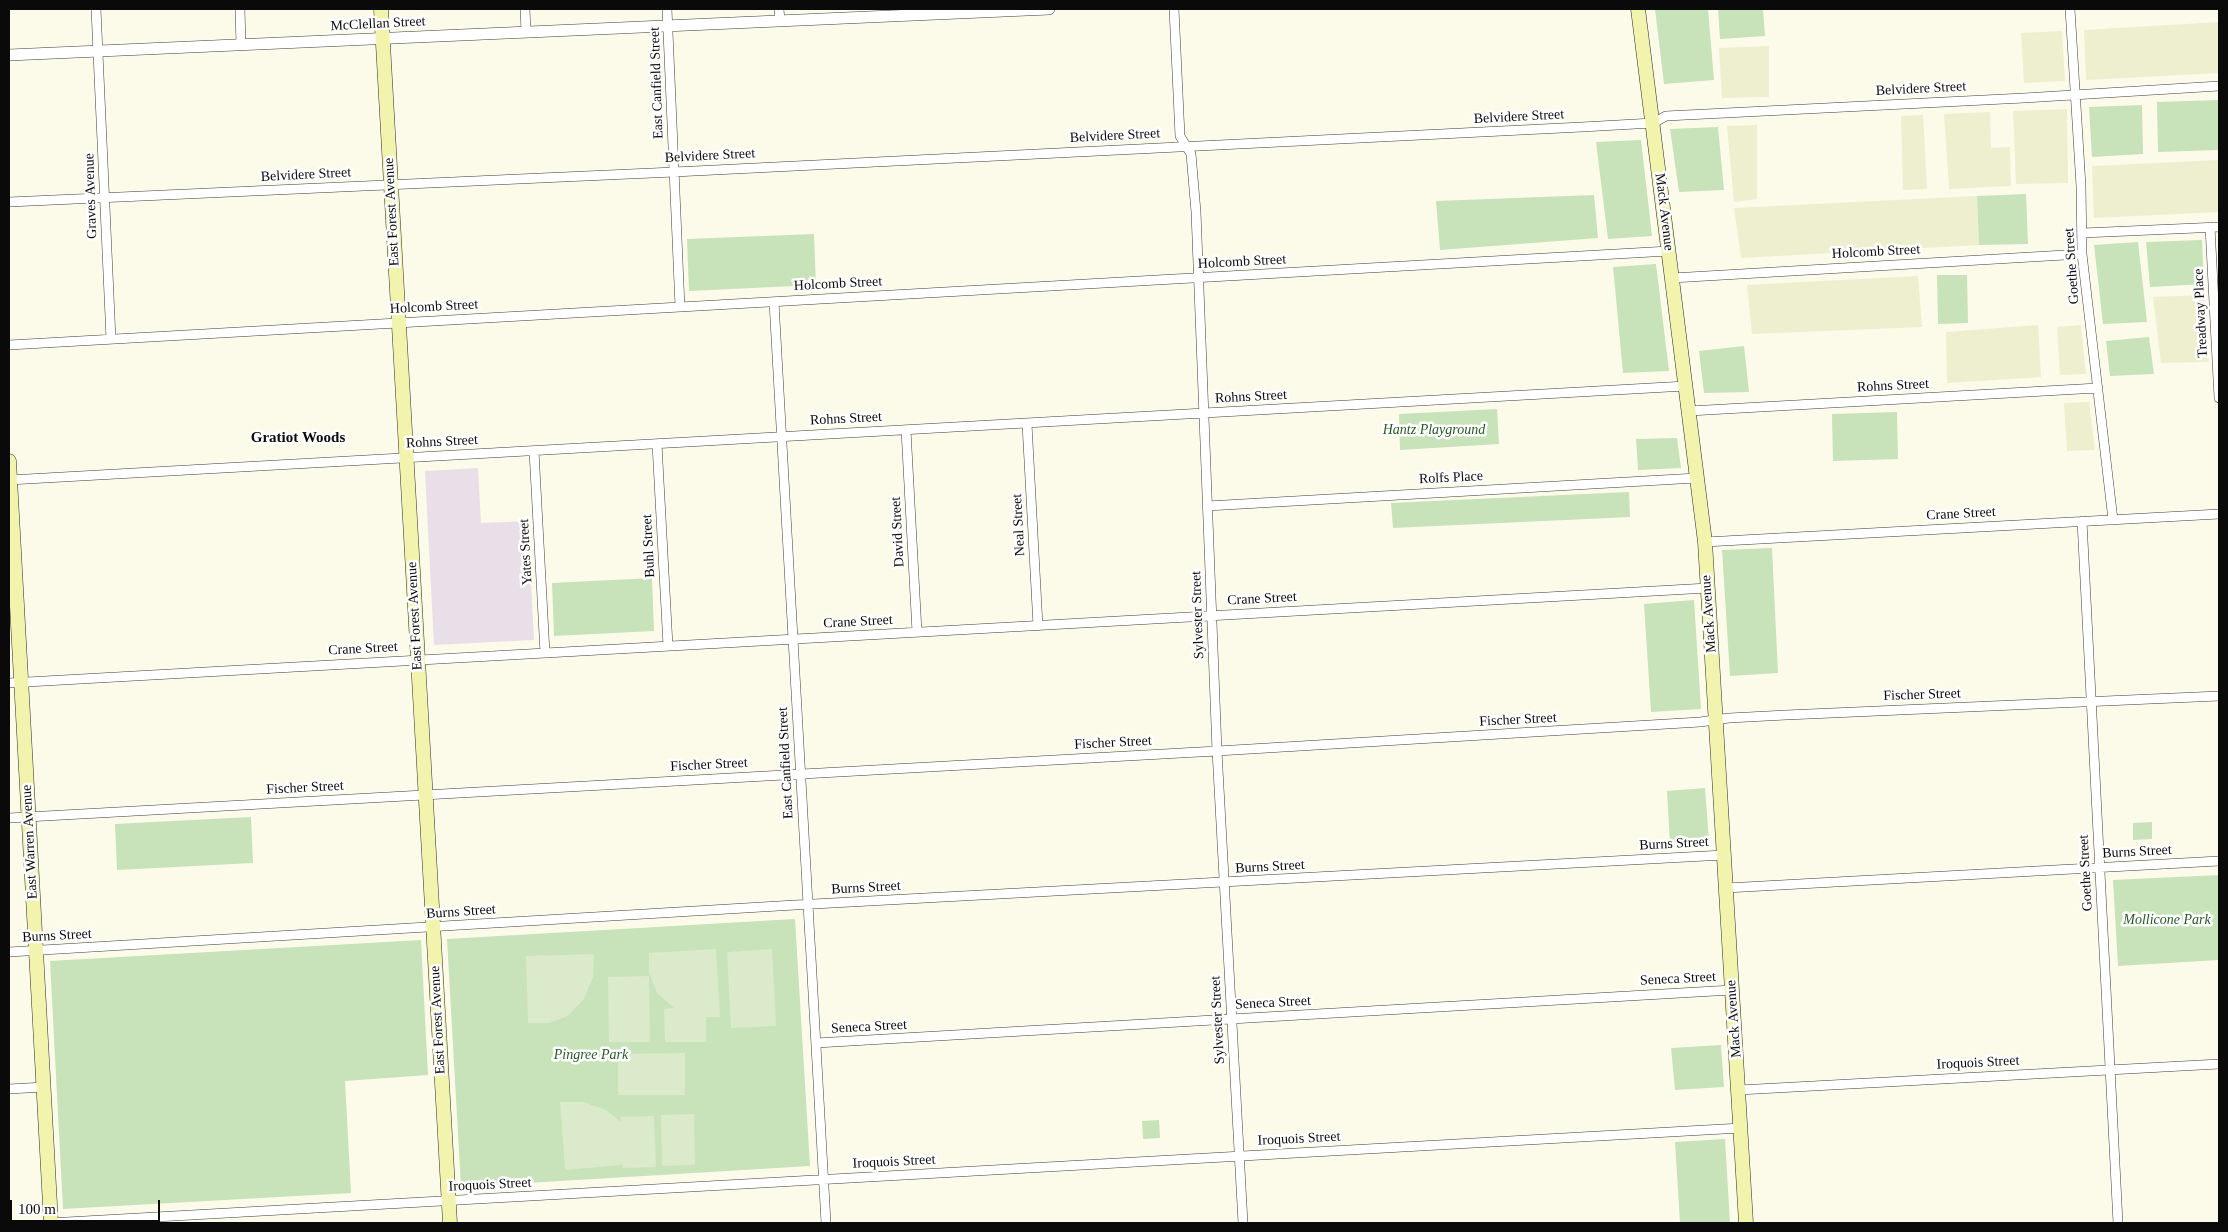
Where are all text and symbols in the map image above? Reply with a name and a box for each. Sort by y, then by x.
street label: McClellan Street [330,13,426,35]
street label: East Canfield Street [647,27,667,139]
street label: Belvidere Street [1875,78,1967,100]
street label: Belvidere Street [1473,106,1565,128]
street label: Belvidere Street [1069,125,1161,147]
street label: Belvidere Street [664,145,756,167]
street label: Graves Avenue [81,153,101,239]
street label: East Forest Avenue [381,157,403,267]
street label: Belvidere Street [260,164,352,186]
street label: Mack Avenue [1651,172,1677,252]
street label: Goethe Street [2061,227,2083,305]
street label: Holcomb Street [1831,241,1921,263]
street label: Holcomb Street [1197,251,1287,273]
street label: Treadway Place [2190,268,2212,358]
street label: Holcomb Street [793,273,883,295]
street label: Holcomb Street [389,296,479,318]
street label: Rohns Street [1857,376,1929,396]
street label: Rohns Street [1215,387,1287,407]
street label: Rohns Street [810,409,882,429]
park label: Hantz Playground [1383,422,1485,438]
district label: Gratiot Woods [251,429,345,447]
street label: Rohns Street [406,432,478,452]
street label: Rolfs Place [1419,468,1483,488]
street label: Neal Street [1009,493,1029,557]
street label: David Street [888,496,908,568]
street label: Crane Street [1926,504,1996,524]
street label: Buhl Street [639,514,659,578]
street label: Yates Street [516,518,536,586]
street label: East Forest Avenue [404,561,426,671]
street label: Sylvester Street [1188,571,1208,659]
street label: Mack Avenue [1698,575,1720,653]
street label: Crane Street [1227,589,1297,609]
street label: Crane Street [823,612,893,632]
street label: Crane Street [328,639,398,659]
street label: Fischer Street [1883,685,1961,705]
street label: East Canfield Street [775,707,797,819]
street label: Fischer Street [1479,710,1557,730]
street label: Fischer Street [1074,733,1152,753]
street label: Fischer Street [670,755,748,775]
street label: Fischer Street [266,778,344,798]
street label: East Warren Avenue [19,784,41,900]
street label: Burns Street [1639,834,1709,854]
street label: Goethe Street [2076,834,2096,912]
street label: Burns Street [2102,842,2172,862]
street label: Burns Street [1235,857,1305,877]
street label: Burns Street [831,878,901,898]
street label: Burns Street [426,901,496,923]
park label: Mollicone Park [2123,912,2211,928]
street label: Burns Street [22,926,92,946]
street label: East Forest Avenue [427,965,449,1075]
street label: Seneca Street [1640,969,1716,989]
street label: Sylvester Street [1207,975,1229,1065]
street label: Mack Avenue [1723,980,1745,1058]
street label: Seneca Street [1235,993,1311,1013]
street label: Seneca Street [831,1017,907,1037]
park label: Pingree Park [554,1047,628,1063]
street label: Iroquois Street [1936,1052,2020,1074]
street label: Iroquois Street [1257,1128,1341,1150]
street label: Iroquois Street [852,1151,936,1173]
street label: Iroquois Street [448,1174,532,1196]
scale bar [12,1190,162,1222]
text: 100 m [18,1201,56,1217]

